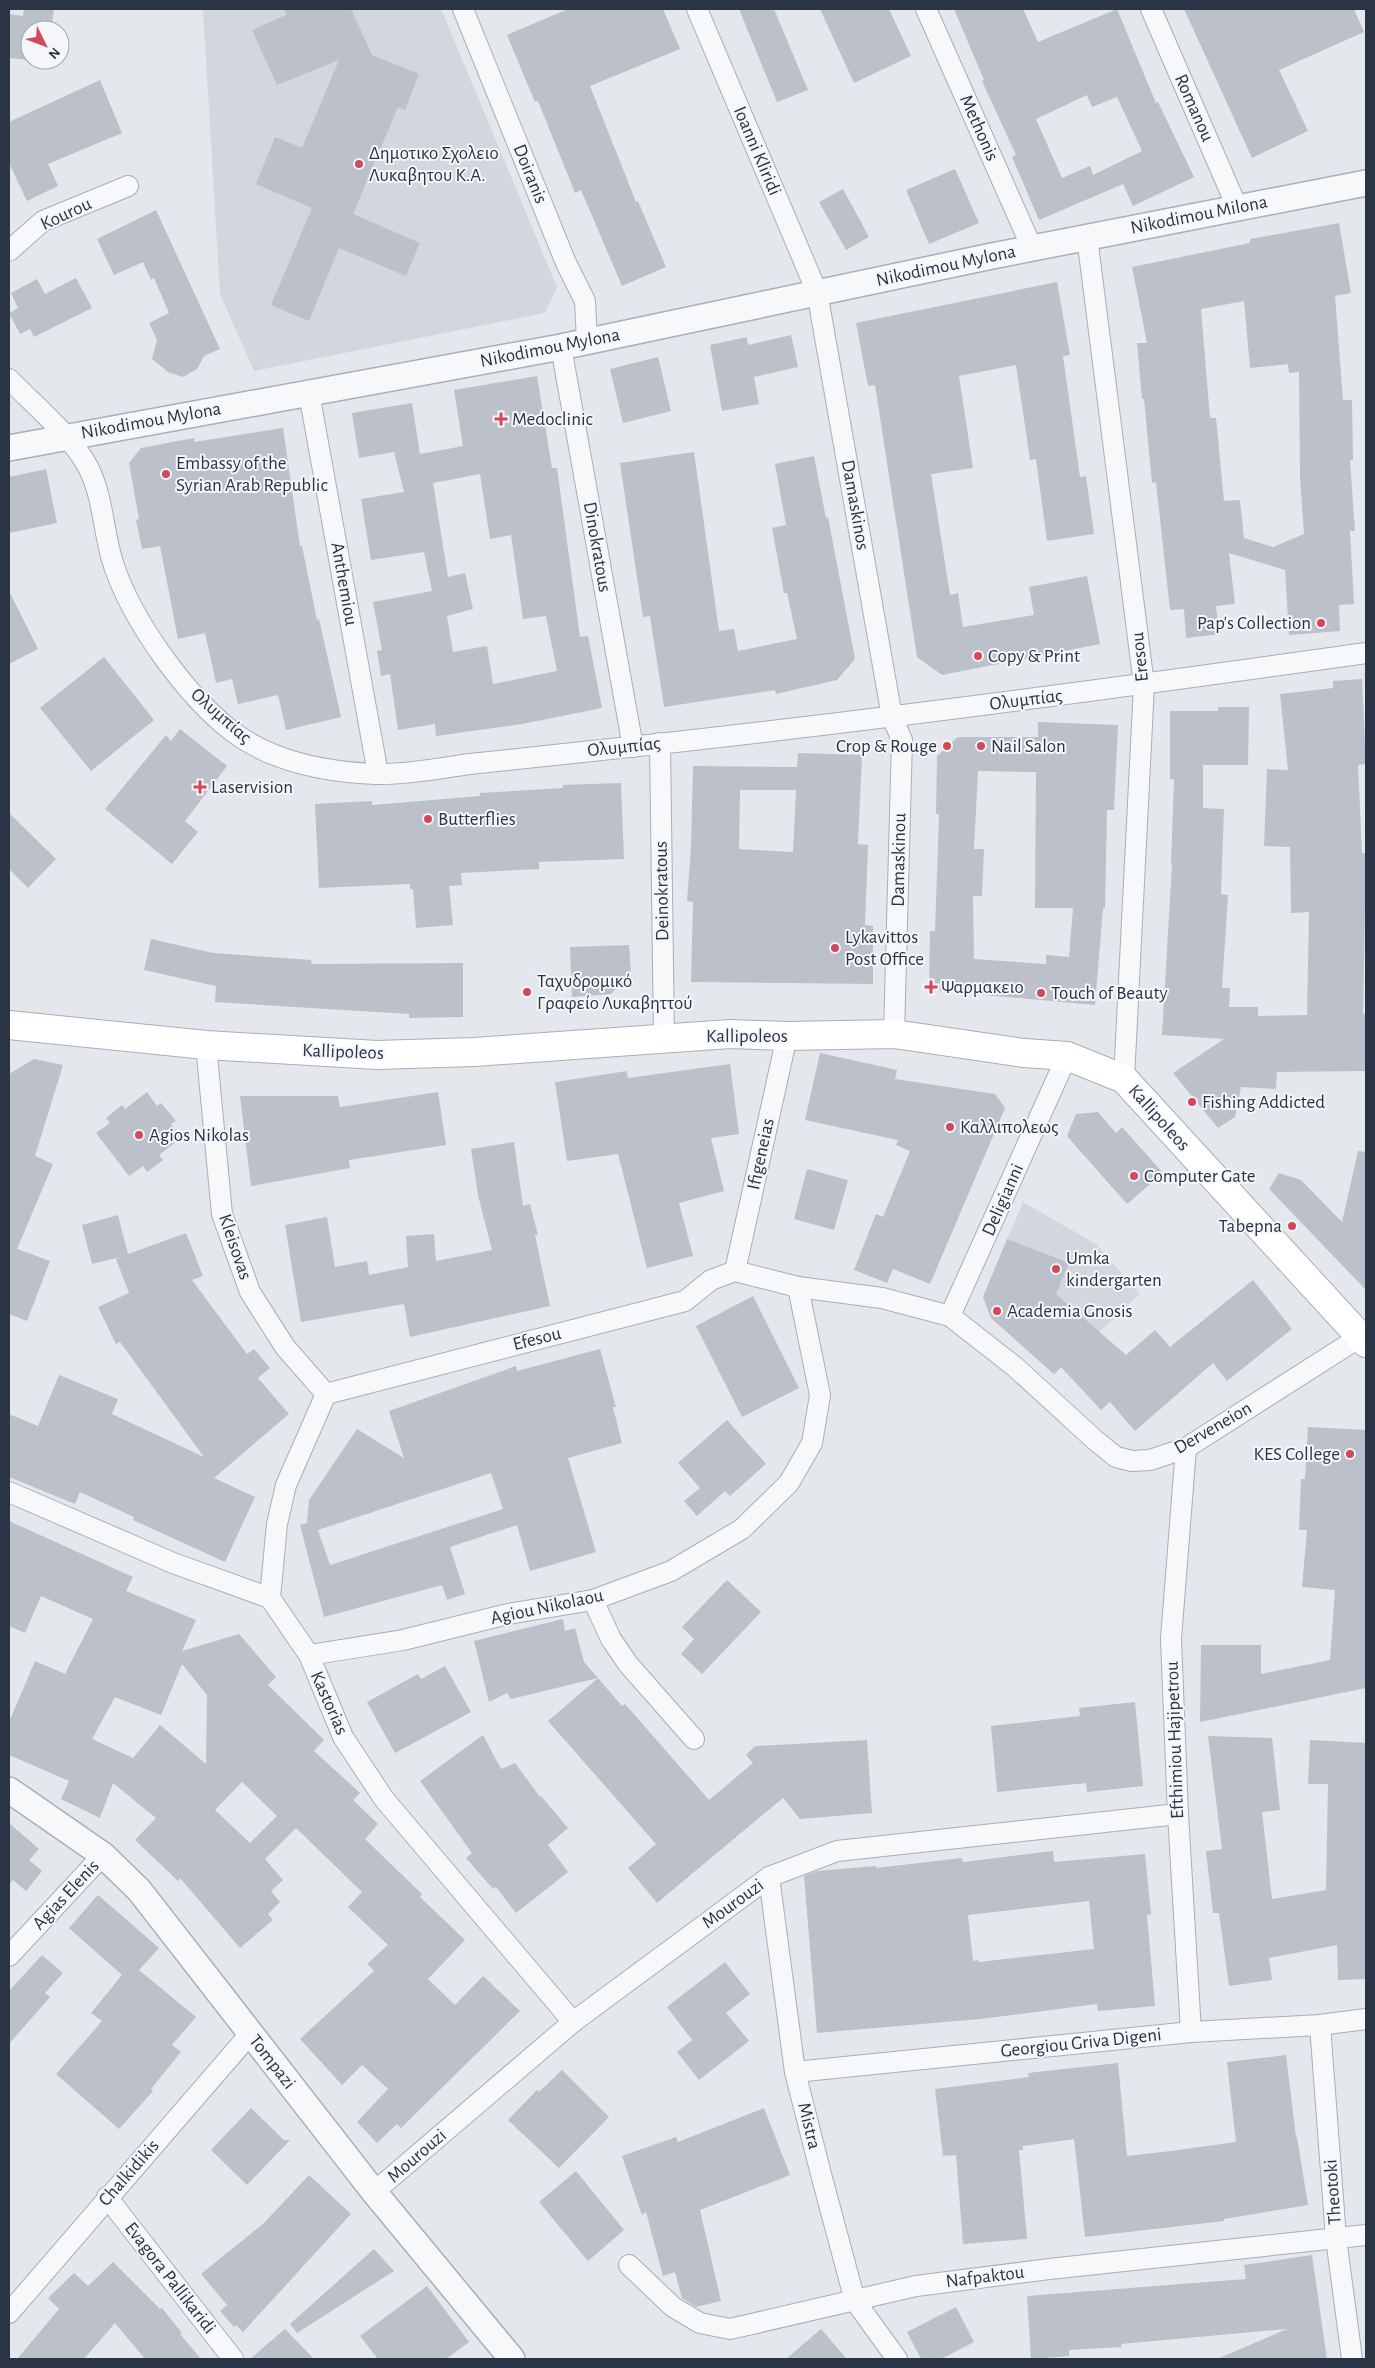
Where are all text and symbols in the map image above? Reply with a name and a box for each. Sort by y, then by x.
north arrow [20,20,70,70]
text: N [45,45,62,61]
street label: Romanou [1171,71,1217,145]
street label: Methonis [956,92,1002,164]
street label: Ioanni Kliridi [730,104,784,198]
street label: Doiranis [510,142,550,206]
place label: Δημοτικο Σχολειο Λυκαβητου Κ.Α. [369,144,499,185]
marker: Δημοτικο Σχολειο Λυκαβητου Κ.Α. [353,158,365,170]
street label: Nikodimou Milona [1129,192,1269,238]
street label: Kourou [38,194,95,234]
street label: Nikodimou Mylona [874,242,1018,290]
street label: Nikodimou Mylona [478,325,622,371]
street label: Nikodimou Mylona [79,399,223,443]
place label: Medoclinic [512,410,593,429]
marker: Medoclinic [494,412,508,426]
place label: Embassy of the Syrian Arab Republic [176,454,328,495]
street label: Damaskinos [838,458,872,552]
marker: Embassy of the Syrian Arab Republic [160,468,172,480]
street label: Dinokratous [580,500,614,594]
street label: Anthemiou [327,541,361,627]
place label: Pap's Collection [1197,614,1311,633]
marker: Pap's Collection [1315,617,1327,629]
street label: Eresou [1128,631,1152,683]
place label: Copy & Print [988,647,1080,666]
marker: Copy & Print [972,650,984,662]
street label: Ολυμπίας [187,685,255,747]
street label: Ολυμπίας [988,686,1064,714]
street label: Ολυμπίας [586,734,662,760]
place label: Crop & Rouge [836,737,937,756]
place label: Nail Salon [991,737,1066,756]
marker: Crop & Rouge [941,740,953,752]
marker: Nail Salon [975,740,987,752]
place label: Laservision [211,778,293,797]
marker: Laservision [193,780,207,794]
place label: Butterflies [438,810,516,829]
marker: Butterflies [422,813,434,825]
street label: Damaskinou [889,813,909,907]
street label: Deinokratous [652,841,672,941]
place label: Lykavittos Post Office [845,928,924,969]
marker: Lykavittos Post Office [829,942,841,954]
place label: Ταχυδρομικό Γραφείο Λυκαβηττού [537,972,693,1013]
place label: Ψαρμακειο [941,978,1024,997]
marker: Ψαρμακειο [925,981,937,993]
place label: Touch of Beauty [1051,984,1168,1003]
marker: Ταχυδρομικό Γραφείο Λυκαβηττού [521,986,533,998]
marker: Touch of Beauty [1035,987,1047,999]
street label: Kallipoleos [706,1027,788,1046]
street label: Kallipoleos [302,1041,384,1063]
street label: Kallipoleos [1125,1081,1193,1155]
place label: Fishing Addicted [1202,1093,1325,1112]
marker: Fishing Addicted [1186,1096,1198,1108]
street label: Ifigeneias [744,1117,778,1191]
place label: Καλλιπολεως [960,1118,1059,1137]
marker: Καλλιπολεως [944,1121,956,1133]
place label: Agios Nikolas [149,1126,249,1145]
marker: Agios Nikolas [133,1129,145,1141]
street label: Deligianni [979,1161,1027,1239]
place label: Computer Gate [1144,1167,1256,1186]
marker: Computer Gate [1128,1170,1140,1182]
street label: Kleisovas [215,1212,255,1282]
place label: Tabepna [1219,1217,1282,1236]
marker: Tabepna [1286,1220,1298,1232]
place label: Umka kindergarten [1066,1249,1162,1290]
marker: Umka kindergarten [1050,1263,1062,1275]
place label: Academia Gnosis [1007,1302,1133,1321]
marker: Academia Gnosis [991,1305,1003,1317]
street label: Efesou [511,1324,563,1354]
street label: Derveneion [1171,1398,1255,1458]
place label: KES College [1254,1445,1340,1464]
marker: KES College [1344,1448,1356,1460]
street label: Agiou Nikolaou [489,1586,605,1628]
street label: Efthimiou Hajipetrou [1163,1660,1187,1819]
street label: Kastorias [307,1668,351,1738]
street label: Agias Elenis [29,1856,103,1934]
street label: Mourouzi [699,1875,767,1933]
street label: Georgiou Griva Digeni [1000,2025,1162,2061]
street label: Tompazi [245,2031,299,2093]
street label: Mistra [794,2101,824,2152]
street label: Mourouzi [384,2126,450,2186]
street label: Chalkidikis [95,2136,163,2210]
street label: Theotoki [1321,2159,1345,2225]
street label: Evagora Pallikaridi [121,2219,219,2337]
street label: Nafpaktou [945,2263,1026,2291]

